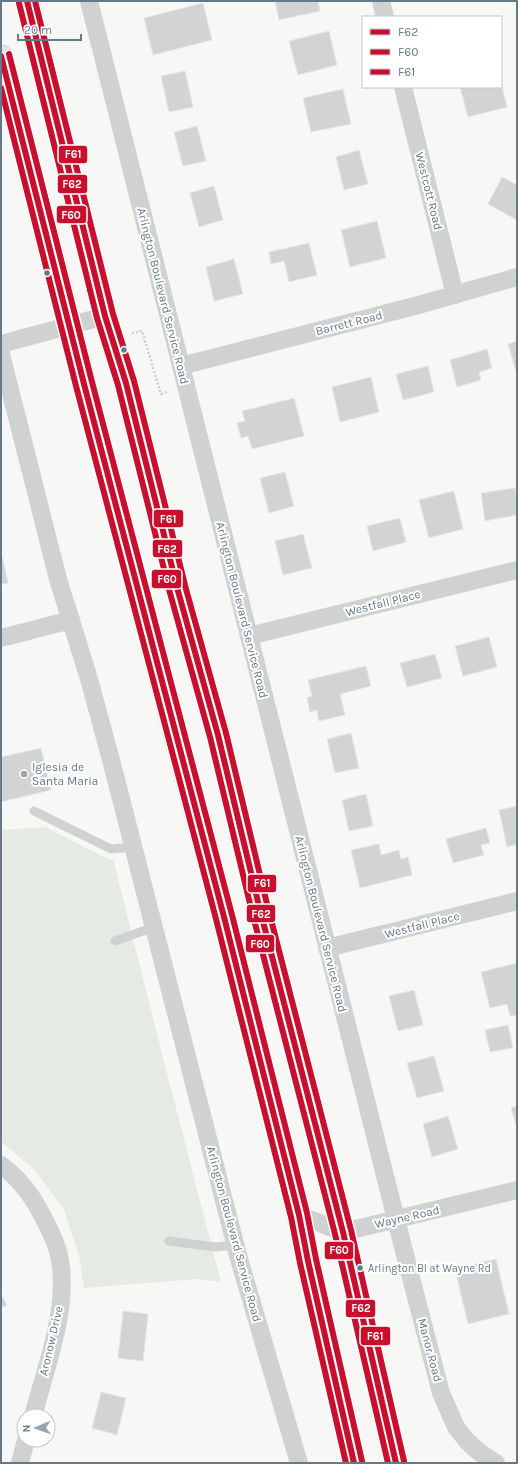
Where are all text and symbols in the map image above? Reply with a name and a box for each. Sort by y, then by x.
scale bar [18,16,81,42]
legend [362,16,502,88]
text: 20 m [24,23,52,37]
text: F62 [398,25,418,39]
text: F60 [398,45,418,59]
text: F61 [398,65,415,79]
line badge: F61 [58,145,88,164]
text: F61 [65,148,81,161]
street label: Westcott Road [413,151,445,231]
line badge: F62 [57,174,88,194]
text: F62 [62,178,82,191]
line badge: F60 [56,205,87,224]
street label: Arlington Boulevard Service Road [134,206,192,386]
text: F60 [61,209,81,222]
unlabelled marker [42,268,52,278]
street label: Barrett Road [314,308,384,338]
unlabelled marker [119,345,129,355]
line badge: F61 [153,509,184,528]
text: F61 [160,513,176,526]
street label: Arlington Boulevard Service Road [213,520,271,700]
line badge: F62 [152,539,183,558]
text: F62 [157,543,177,556]
line badge: F60 [151,569,182,589]
text: F60 [157,573,177,586]
street label: Westfall Place [344,587,422,619]
place label: Iglesia de Santa Maria [32,760,98,788]
marker: Iglesia de Santa Maria [19,769,29,779]
street label: Arlington Boulevard Service Road [292,834,350,1014]
line badge: F61 [247,874,277,893]
text: F61 [254,877,270,890]
line badge: F62 [246,904,276,923]
text: F62 [251,908,271,921]
street label: Westfall Place [383,909,461,941]
line badge: F60 [245,934,275,953]
text: F60 [250,938,270,951]
street label: Arlington Boulevard Service Road [204,1145,264,1323]
street label: Wayne Road [373,1203,441,1231]
line badge: F60 [324,1241,354,1260]
text: F60 [329,1244,349,1257]
place label: Arlington Bl at Wayne Rd [368,1262,491,1275]
marker: Arlington Bl at Wayne Rd [355,1263,365,1273]
line badge: F62 [345,1299,376,1318]
text: F62 [351,1302,371,1315]
street label: Aronow Drive [36,1305,66,1377]
street label: Manor Road [415,1317,445,1383]
line badge: F61 [360,1326,391,1346]
text: F61 [367,1330,383,1343]
north arrow [16,1408,56,1448]
text: N [20,1424,33,1433]

